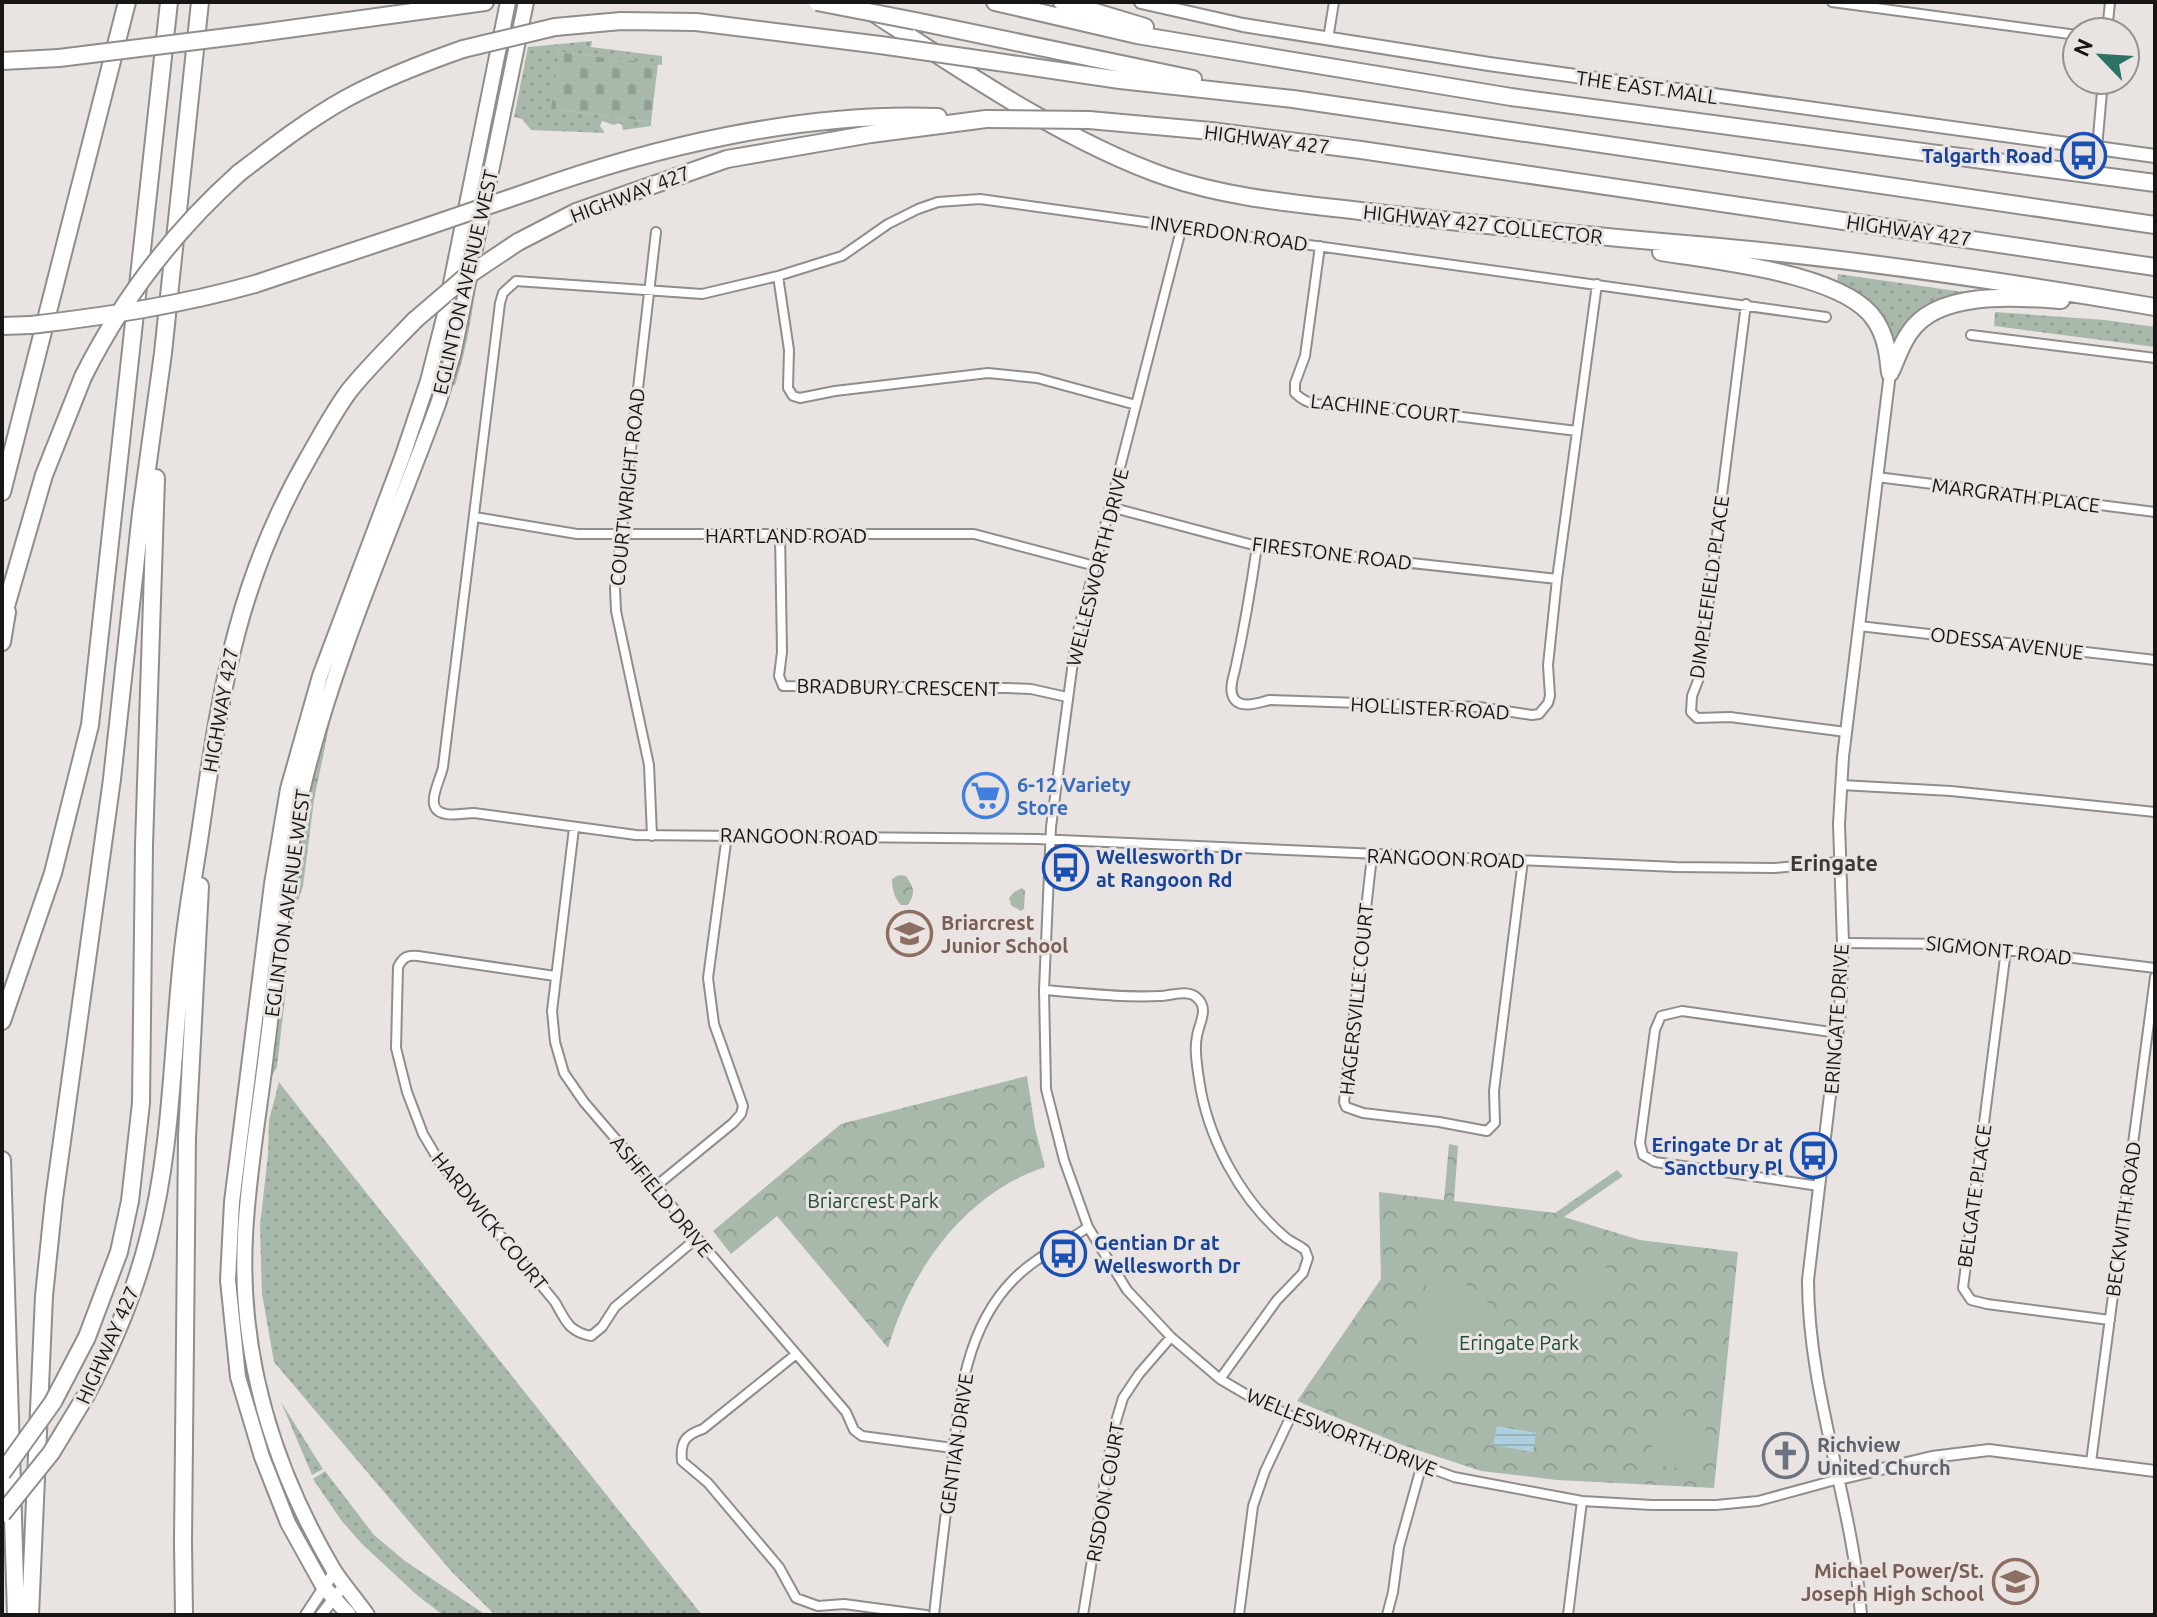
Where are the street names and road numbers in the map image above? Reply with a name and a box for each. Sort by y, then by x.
street label: THE EAST MALL [1575,66,1719,108]
street label: HIGHWAY 427 [1203,120,1331,158]
street label: HIGHWAY 427 [567,161,693,227]
street label: EGLINTON AVENUE WEST [428,167,502,397]
street label: HIGHWAY 427 COLLECTOR [1362,200,1604,248]
street label: HIGHWAY 427 [1845,210,1973,250]
street label: INVERDON ROAD [1149,211,1309,255]
street label: COURTWRIGHT ROAD [605,387,649,587]
street label: LACHINE COURT [1309,389,1461,427]
street label: WELLESWORTH DRIVE [1061,466,1133,668]
street label: MARGRATH PLACE [1930,473,2102,517]
street label: DIMPLEFIELD PLACE [1685,494,1733,680]
street label: HARTLAND ROAD [705,524,867,547]
street label: FIRESTONE ROAD [1251,532,1413,574]
street label: ODESSA AVENUE [1929,622,2085,664]
street label: HIGHWAY 427 [198,646,242,774]
street label: BRADBURY CRESCENT [796,674,1000,700]
street label: HOLLISTER ROAD [1350,692,1510,724]
street label: EGLINTON AVENUE WEST [260,788,314,1018]
street label: RANGOON ROAD [720,823,878,849]
street label: RANGOON ROAD [1366,844,1526,872]
street label: HAGERSVILLE COURT [1334,902,1378,1096]
street label: SIGMONT ROAD [1925,931,2073,969]
street label: ERINGATE DRIVE [1819,943,1853,1095]
street label: BELGATE PLACE [1953,1123,1995,1269]
street label: ASHFIELD DRIVE [606,1131,718,1261]
street label: BECKWITH ROAD [2101,1140,2145,1298]
street label: HARDWICK COURT [427,1147,553,1295]
street label: HIGHWAY 427 [71,1283,143,1407]
street label: GENTIAN DRIVE [935,1372,977,1516]
street label: WELLESWORTH DRIVE [1243,1383,1441,1481]
street label: RISDON COURT [1081,1420,1129,1564]

